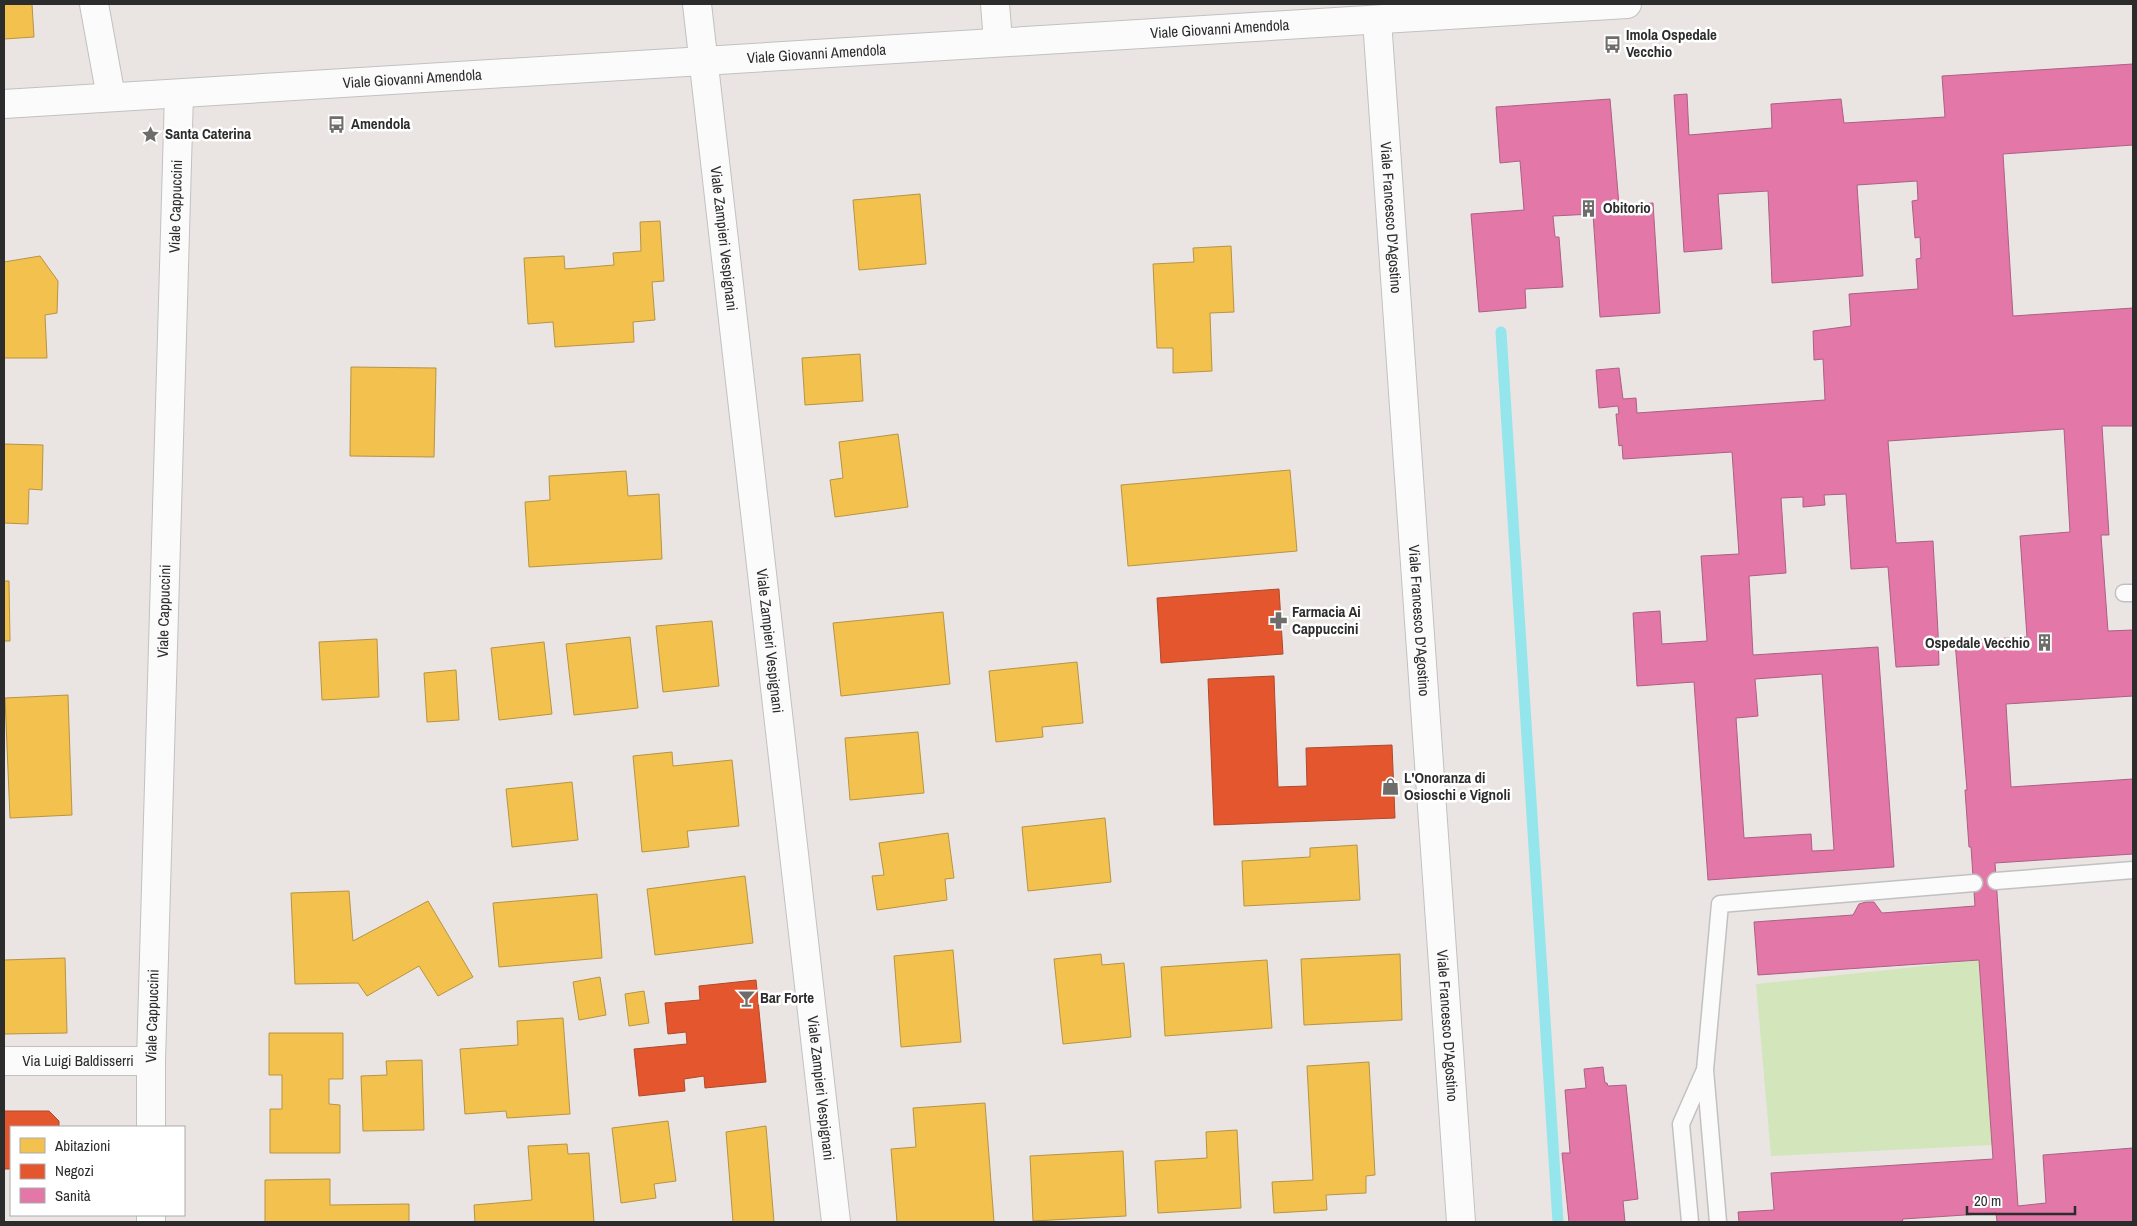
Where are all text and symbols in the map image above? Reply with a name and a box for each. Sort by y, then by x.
street label: Viale Giovanni Amendola [1149,14,1290,43]
place label: Imola Ospedale Vecchio [1626,24,1717,62]
bus stop icon: Imola Ospedale Vecchio [1602,34,1622,54]
street label: Viale Giovanni Amendola [746,39,887,68]
street label: Viale Giovanni Amendola [342,64,483,93]
place label: Amendola [351,113,411,134]
bus stop icon: Amendola [327,114,347,134]
place label: Santa Caterina [165,123,251,144]
place icon: Santa Caterina [141,124,161,144]
street label: Viale Francesco D'Agostino [1376,141,1407,294]
street label: Viale Cappuccini [163,159,187,253]
street label: Viale Zampieri Vespignani [706,165,743,312]
place label: Obitorio [1603,197,1651,218]
building icon: Obitorio [1579,198,1599,218]
street label: Viale Francesco D'Agostino [1404,544,1435,697]
street label: Viale Cappuccini [152,564,175,658]
street label: Viale Zampieri Vespignani [751,567,789,714]
place label: Farmacia Ai Cappuccini [1292,601,1361,639]
pharmacy icon: Farmacia Ai Cappuccini [1268,611,1288,631]
place label: Ospedale Vecchio [1925,632,2030,653]
building icon: Ospedale Vecchio [2034,633,2054,653]
place label: L'Onoranza di Osioschi e Vignoli [1404,767,1510,805]
shop icon: L'Onoranza di Osioschi e Vignoli [1380,777,1400,797]
street label: Viale Francesco D'Agostino [1432,949,1464,1102]
street label: Viale Cappuccini [140,969,164,1063]
place label: Bar Forte [760,987,814,1008]
bar icon: Bar Forte [736,988,756,1008]
street label: Viale Zampieri Vespignani [803,1014,840,1161]
street label: Via Luigi Baldisserri [22,1050,134,1071]
legend [10,1126,185,1216]
text: Abitazioni [54,1135,110,1156]
text: Negozi [55,1160,94,1181]
scale bar [1967,1184,2074,1216]
text: Sanità [55,1185,91,1206]
text: 20 m [1974,1190,2001,1211]

